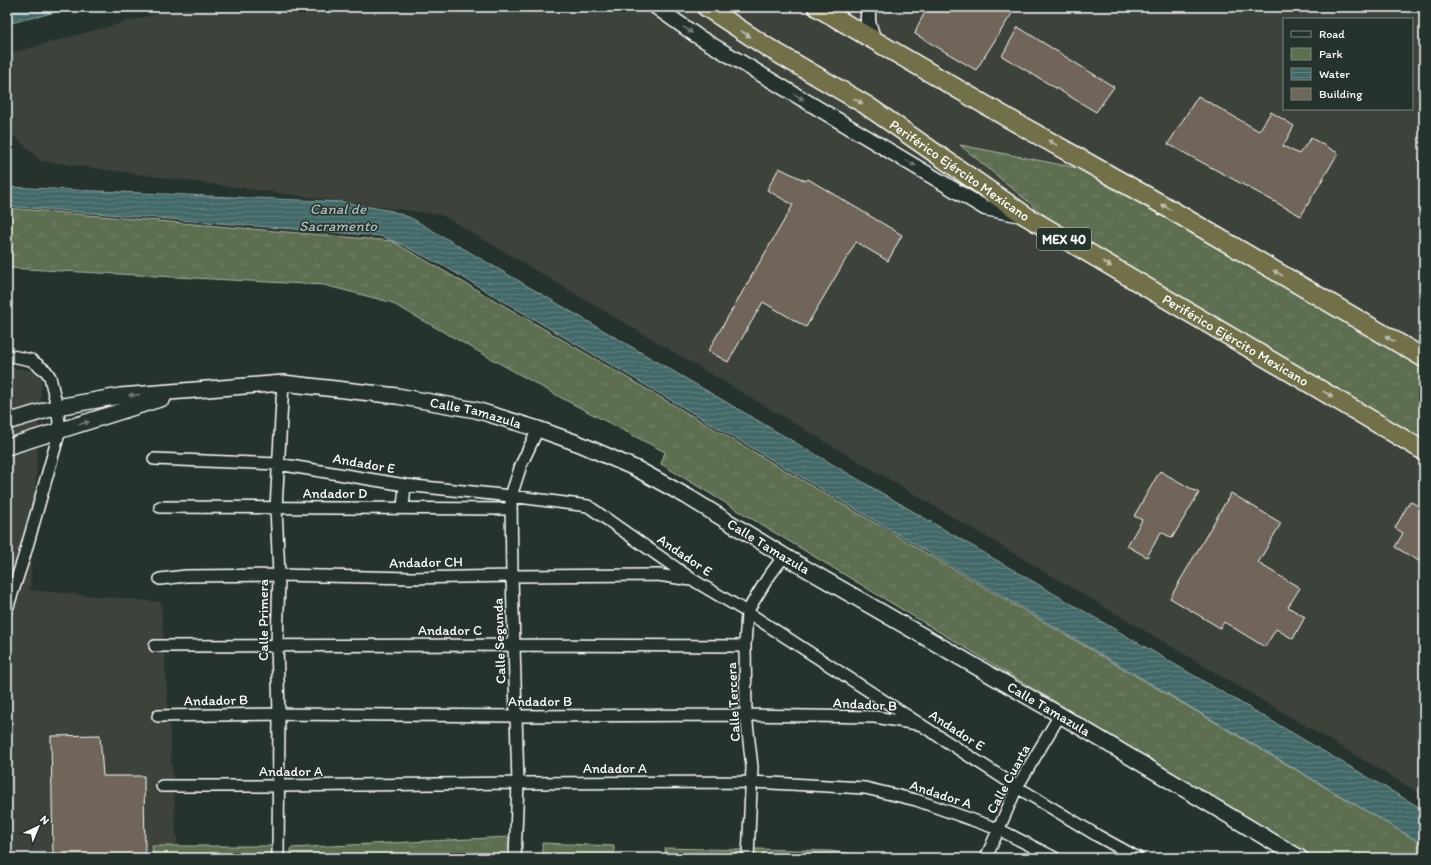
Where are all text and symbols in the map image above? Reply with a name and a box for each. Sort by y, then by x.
legend [1283,18,1413,110]
one-way arrow [683,26,693,34]
text: Road [1319,27,1345,41]
one-way arrow [741,30,752,38]
text: Park [1319,47,1343,61]
text: Water [1319,67,1350,81]
text: Building [1319,87,1363,101]
one-way arrow [793,93,805,100]
one-way arrow [852,97,864,104]
street label: Periférico Ejército Mexicano [886,116,1033,225]
one-way arrow [1047,140,1059,147]
one-way arrow [905,160,917,167]
water label: Canal de Sacramento [299,200,378,235]
one-way arrow [1161,203,1171,211]
road number: MEX 40 [1037,228,1091,250]
one-way arrow [1102,260,1112,268]
one-way arrow [1272,269,1284,276]
street label: Periférico Ejército Mexicano [1159,291,1312,390]
one-way arrow [1384,335,1396,342]
one-way arrow [128,391,140,398]
one-way arrow [1322,391,1334,398]
street label: Calle Tamazula [429,394,524,433]
one-way arrow [79,420,91,426]
street label: Andador E [332,450,397,477]
street label: Andador D [303,485,367,502]
street label: Calle Tamazula [724,515,813,578]
street label: Andador E [654,531,716,580]
street label: Andador CH [389,553,463,572]
street label: Calle Primera [255,579,272,661]
street label: Calle Segunda [490,598,509,684]
street label: Andador C [418,622,482,639]
street label: Calle Tercera [723,662,744,742]
street label: Calle Tamazula [1004,678,1094,741]
street label: Andador B [184,691,248,710]
street label: Andador B [508,693,572,710]
street label: Andador B [833,694,897,715]
street label: Andador E [926,706,988,755]
street label: Calle Cuarta [983,742,1034,817]
street label: Andador A [583,760,647,777]
street label: Andador A [259,763,323,780]
street label: Andador A [908,776,974,812]
north arrow [18,807,58,847]
text: N [37,813,52,827]

